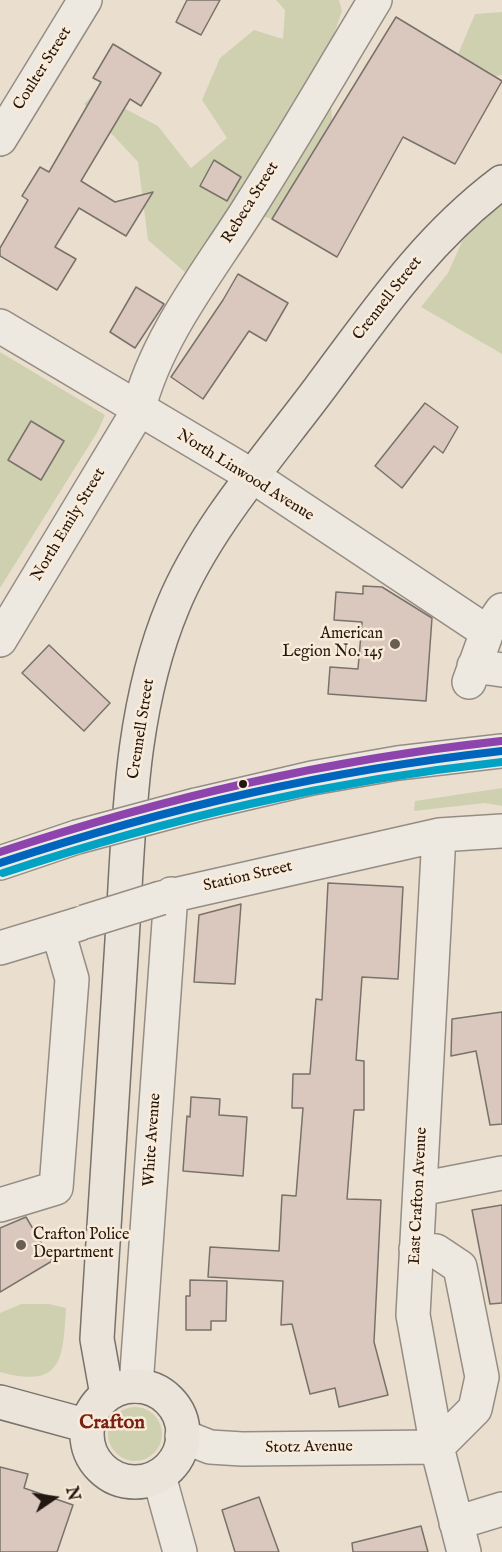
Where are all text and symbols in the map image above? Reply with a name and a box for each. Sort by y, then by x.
street label: Coulter Street [10,24,76,114]
street label: Rebeca Street [218,159,284,247]
street label: Crennell Street [349,253,427,345]
street label: North Linwood Avenue [173,426,317,526]
street label: North Emily Street [28,465,110,585]
place label: American Legion No. 145 [282,625,383,663]
marker: American Legion No. 145 [388,637,402,651]
street label: Crennell Street [125,678,159,780]
unlabelled marker [237,778,249,790]
street label: Station Street [202,857,294,897]
street label: White Avenue [140,1092,166,1188]
street label: East Crafton Avenue [406,1127,432,1265]
place label: Crafton Police Department [33,1226,129,1264]
marker: Crafton Police Department [14,1238,28,1252]
district label: Crafton [79,1412,145,1436]
street label: Stotz Avenue [265,1438,353,1458]
north arrow [24,1468,84,1528]
text: N [60,1485,83,1503]

